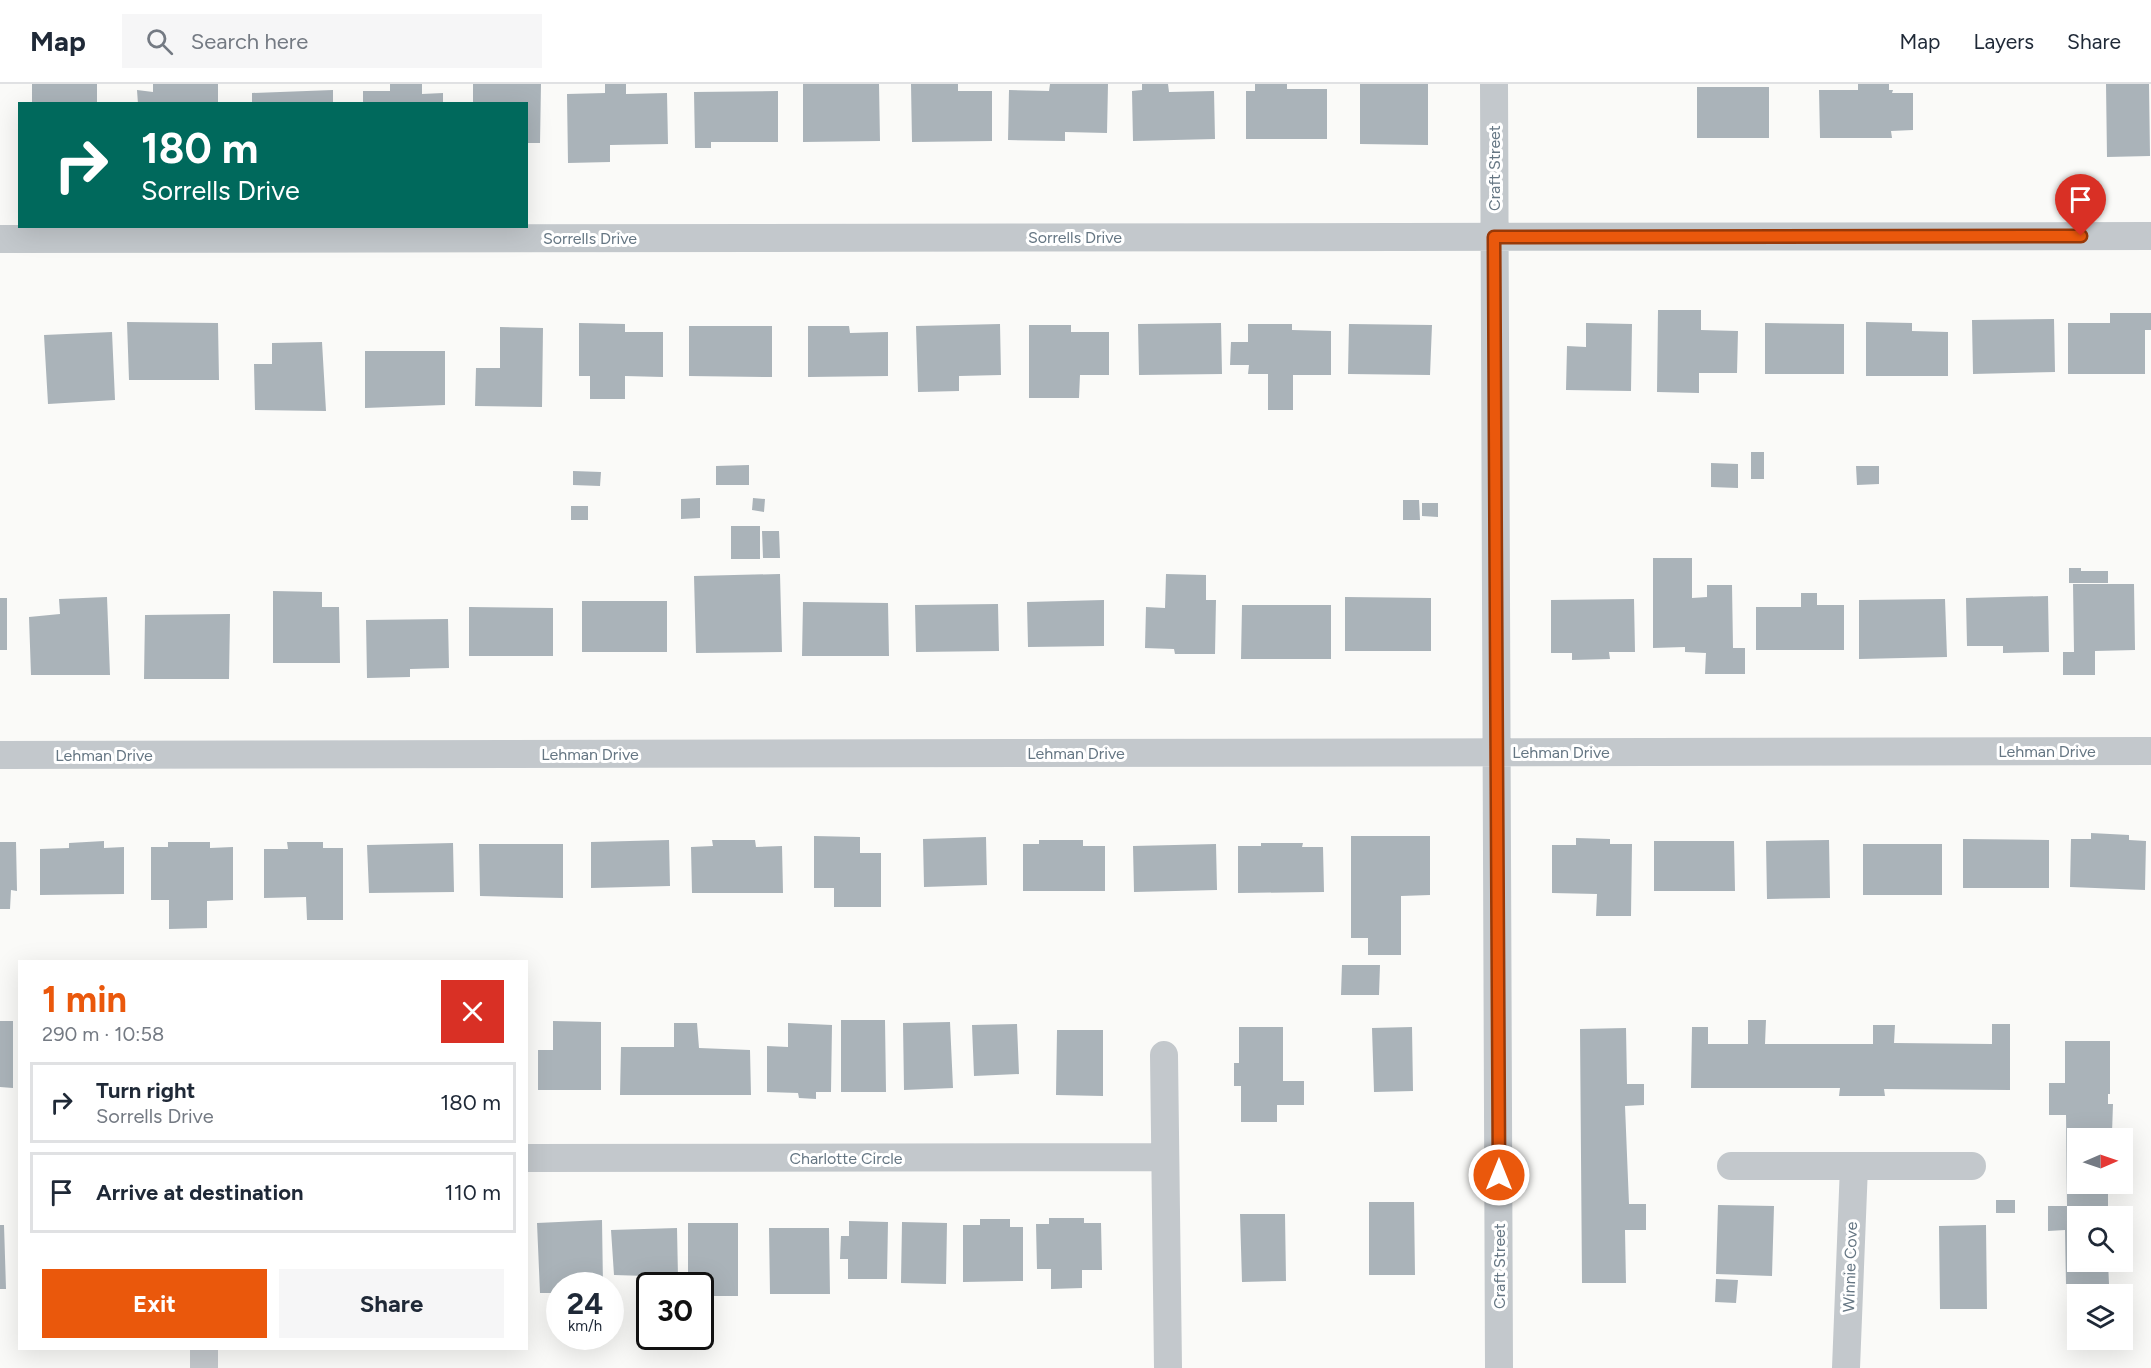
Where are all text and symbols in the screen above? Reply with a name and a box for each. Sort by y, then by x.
search box [122,14,542,68]
text: Map [30,24,86,58]
icon: search [143,25,176,58]
text: Search here [191,28,308,55]
text: Map [1900,29,1940,54]
text: Layers [1973,29,2034,54]
text: Share [2067,29,2121,54]
text: 180 m [141,123,258,174]
street label: Craft Street [1485,125,1504,211]
icon: right [42,126,120,204]
text: Sorrells Drive [141,174,300,207]
pin [2055,174,2106,236]
icon: arrive [2064,183,2097,216]
street label: Sorrells Drive [1028,228,1122,247]
street label: Sorrells Drive [543,229,637,248]
street label: Lehman Drive [1998,742,2096,761]
street label: Lehman Drive [1512,743,1610,762]
street label: Lehman Drive [1027,744,1125,763]
street label: Lehman Drive [541,745,639,764]
street label: Lehman Drive [55,746,153,765]
text: 1 min [42,978,127,1021]
button: close [441,980,504,1043]
text: 290 m · 10:58 [42,1022,164,1046]
text: Turn right [96,1077,195,1104]
icon: right [45,1086,78,1119]
text: 180 m [440,1089,501,1116]
text: Sorrells Drive [96,1104,214,1128]
north arrow [2067,1128,2133,1194]
map controls [2067,1128,2133,1350]
position arrow [1467,1143,1531,1207]
street label: Charlotte Circle [789,1149,903,1168]
icon: arrive [45,1176,78,1209]
text: Arrive at destination [96,1179,304,1206]
text: 110 m [445,1179,501,1206]
button: search [2067,1206,2133,1272]
street label: Winnie Cove [1839,1221,1861,1313]
street label: Craft Street [1490,1223,1509,1309]
button: Exit [42,1269,267,1338]
button: Share [279,1269,504,1338]
speed limit sign: 30 [636,1272,714,1350]
button: layers [2067,1284,2133,1350]
text: 24 [567,1285,603,1322]
text: km/h [568,1317,602,1335]

